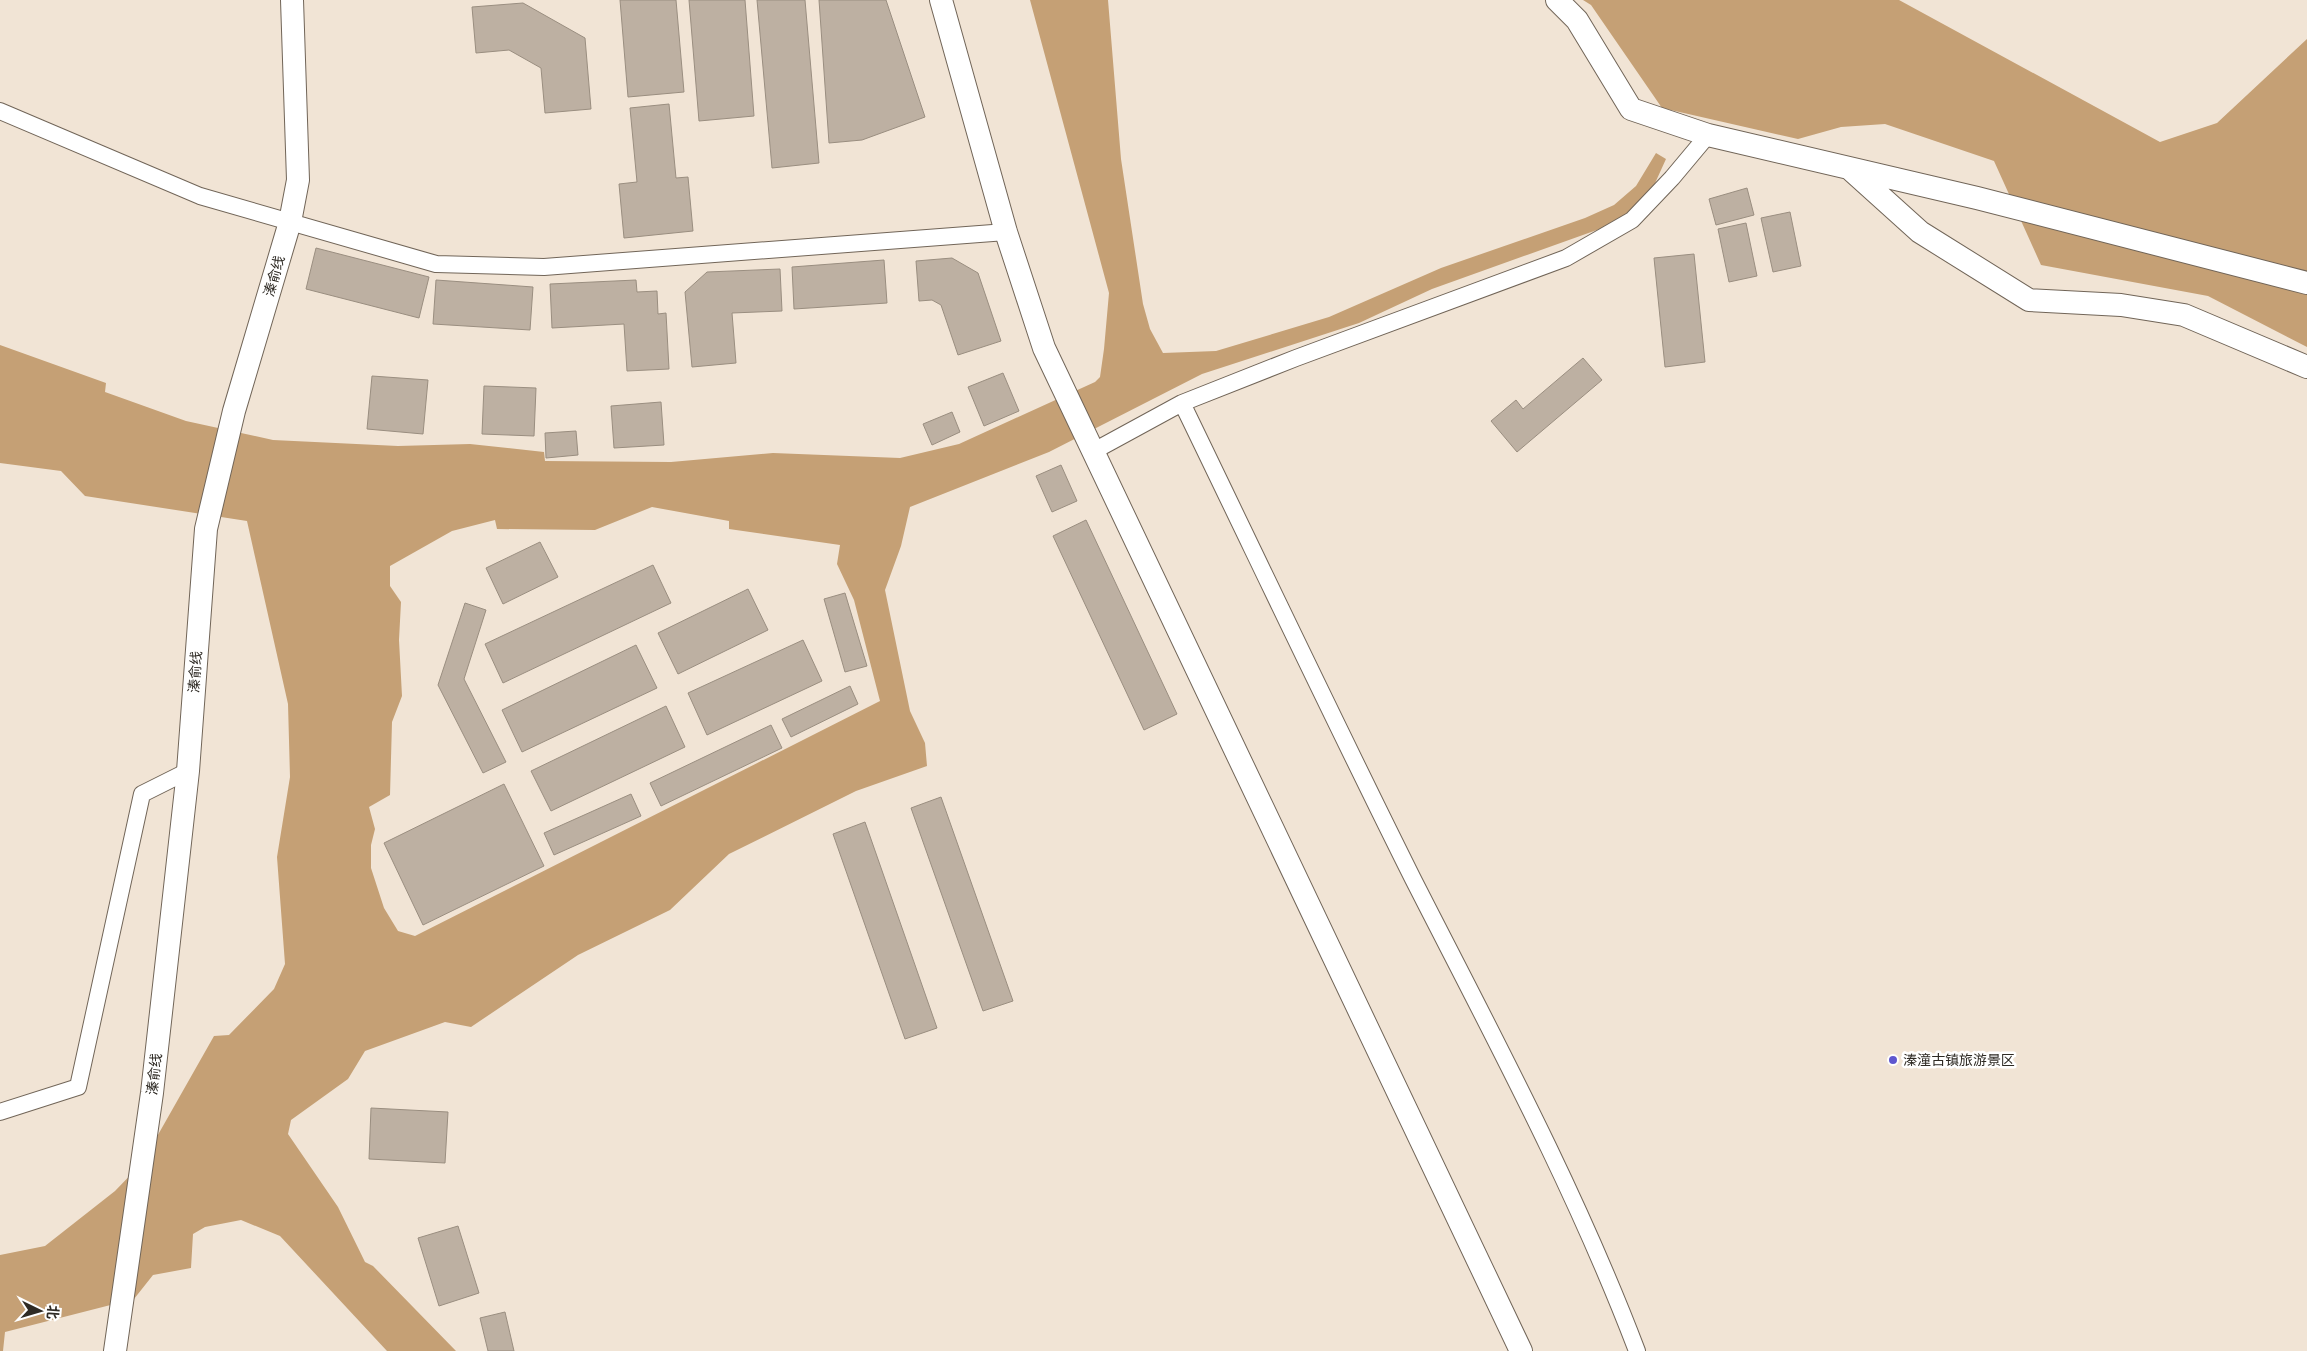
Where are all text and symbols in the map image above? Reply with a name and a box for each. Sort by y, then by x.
street label: 溱俞线 [260,253,288,299]
street label: 溱俞线 [185,650,205,694]
place label: 溱潼古镇旅游景区 [1903,1051,2015,1069]
street label: 溱俞线 [143,1052,165,1096]
marker: 溱潼古镇旅游景区 [1887,1054,1899,1066]
north arrow [15,1286,65,1336]
text: 北 [43,1304,63,1320]

